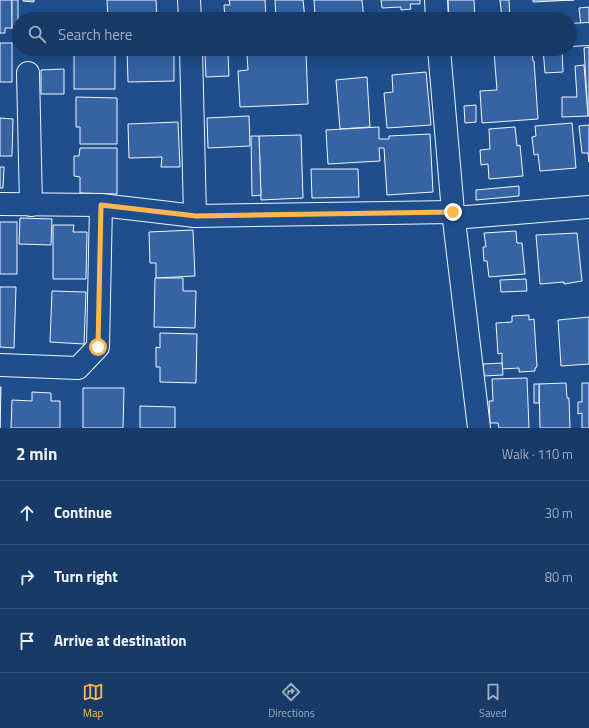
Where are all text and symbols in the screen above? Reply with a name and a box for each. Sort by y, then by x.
search box [12,12,577,56]
icon: search [26,23,48,45]
text: Search here [58,23,132,46]
route end [444,203,462,221]
route start [89,338,107,356]
text: 2 min [16,441,57,467]
text: Walk · 110 m [502,444,573,464]
text: Continue [54,501,112,524]
icon: ahead [16,502,38,524]
text: 30 m [545,503,573,523]
text: Turn right [54,565,118,588]
icon: right [16,566,38,588]
text: 80 m [545,567,573,587]
text: Arrive at destination [54,629,187,652]
icon: arrive [16,630,38,652]
tab: Map [82,681,104,721]
tab: Directions [268,681,315,721]
tab: Saved [479,681,507,721]

